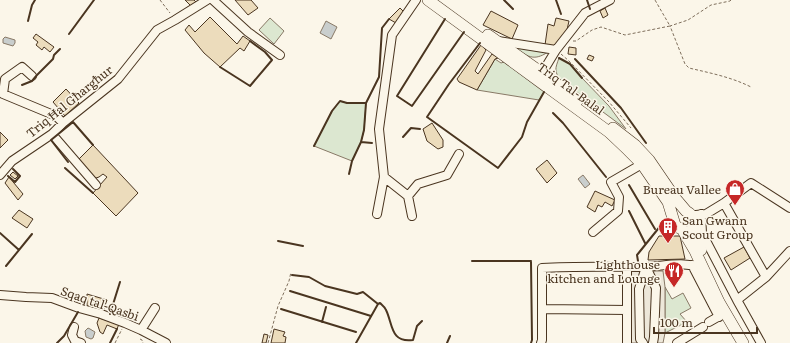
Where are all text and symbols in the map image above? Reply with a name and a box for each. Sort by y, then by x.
street label: Triq Tal-Balal [534,57,608,119]
street label: Triq Ħal Għargħur [22,60,116,142]
shop icon: Bureau Vallee [724,178,746,206]
place label: Bureau Vallee [643,180,721,198]
place label: San Gwann Scout Group [682,211,753,243]
building icon: San Gwann Scout Group [657,216,679,244]
place label: Lighthouse kitchen and Lounge [547,255,660,287]
restaurant icon: Lighthouse kitchen and Lounge [663,260,685,288]
street label: Sqaq tal-Qasbi [58,281,142,325]
scale bar [654,309,757,335]
text: 100 m [660,313,693,331]

